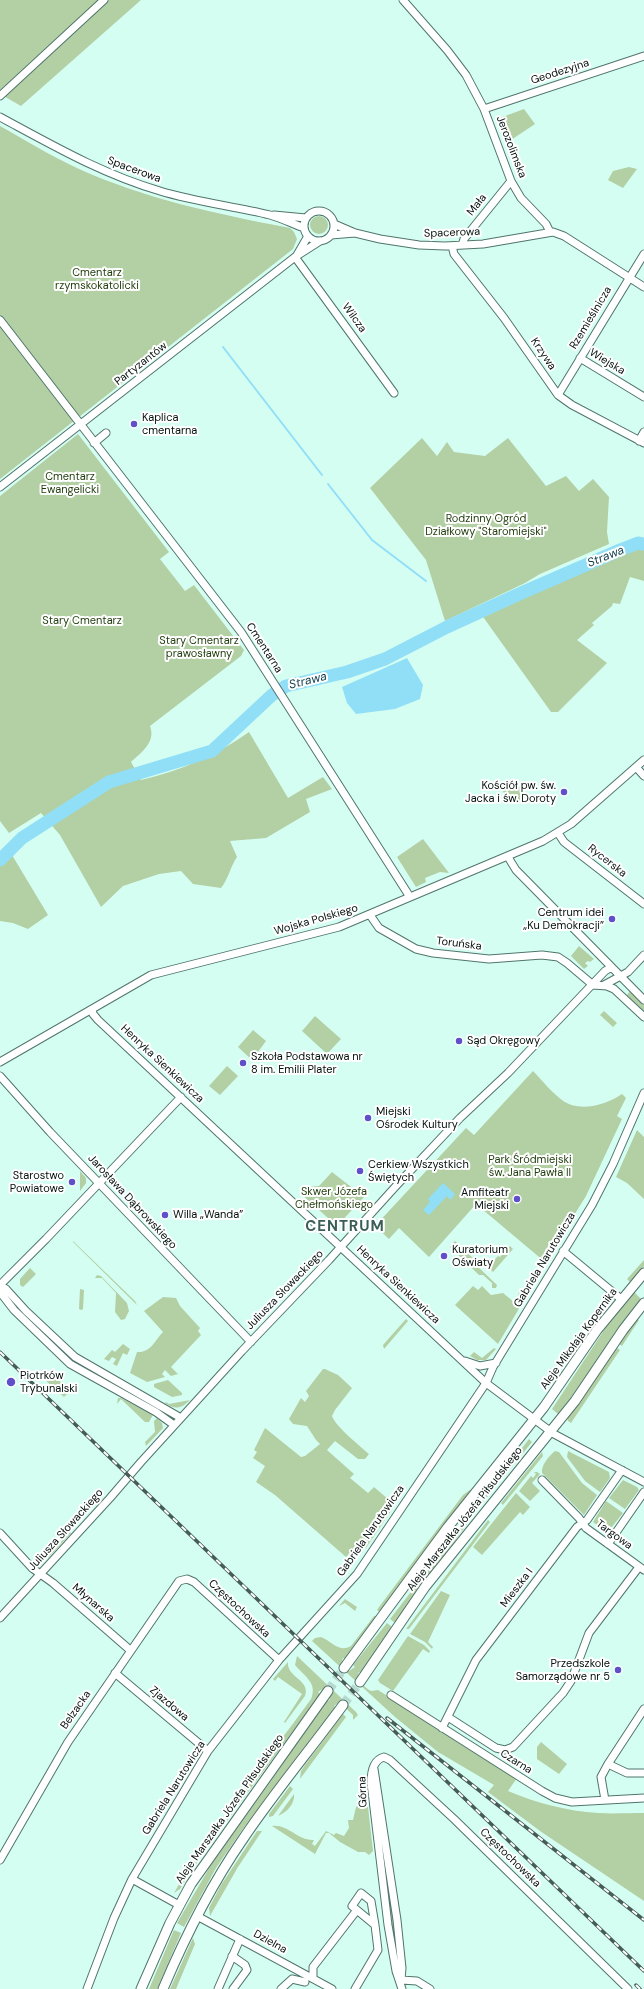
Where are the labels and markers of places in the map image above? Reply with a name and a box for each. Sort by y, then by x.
place label: Kaplica cmentarna [142,411,197,437]
marker: Kaplica cmentarna [129,419,139,429]
place label: Kościół pw. św. Jacka i św. Doroty [465,779,556,805]
marker: Kościół pw. św. Jacka i św. Doroty [559,787,569,797]
place label: Centrum idei „Ku Demokracji” [523,906,604,932]
marker: Centrum idei „Ku Demokracji” [607,914,617,924]
place label: Sąd Okręgowy [467,1034,540,1048]
marker: Sąd Okręgowy [454,1036,464,1046]
place label: Szkoła Podstawowa nr 8 im. Emilii Plater [251,1050,363,1076]
marker: Szkoła Podstawowa nr 8 im. Emilii Plater [238,1058,248,1068]
place label: Miejski Ośrodek Kultury [376,1105,458,1131]
marker: Miejski Ośrodek Kultury [363,1113,373,1123]
place label: Cerkiew Wszystkich Świętych [368,1158,469,1184]
marker: Cerkiew Wszystkich Świętych [355,1166,365,1176]
place label: Starostwo Powiatowe [10,1169,64,1195]
marker: Starostwo Powiatowe [67,1177,77,1187]
place label: Amfiteatr Miejski [461,1186,509,1212]
marker: Amfiteatr Miejski [512,1194,522,1204]
place label: Willa „Wanda” [173,1208,243,1222]
marker: Willa „Wanda” [160,1210,170,1220]
place label: Kuratorium Oświaty [452,1243,508,1269]
marker: Kuratorium Oświaty [439,1251,449,1261]
place label: Piotrków Trybunalski [20,1369,77,1395]
marker: Piotrków Trybunalski [5,1376,17,1388]
place label: Przedszkole Samorządowe nr 5 [516,1657,610,1683]
marker: Przedszkole Samorządowe nr 5 [613,1665,623,1675]

